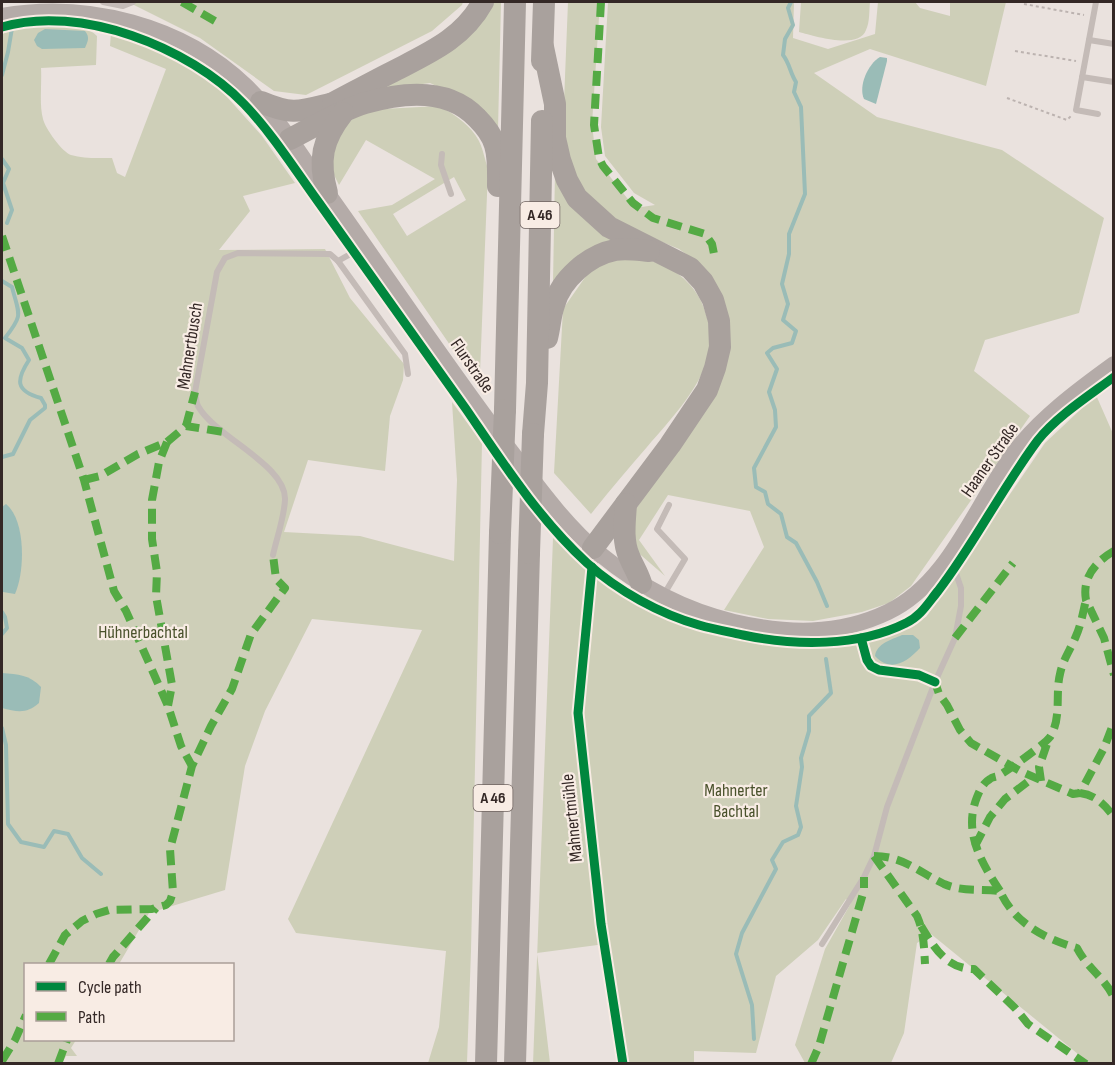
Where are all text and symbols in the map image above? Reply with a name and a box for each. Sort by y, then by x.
road number: A 46 [520,202,560,228]
street label: Mahnertbusch [173,301,207,391]
street label: Flurstraße [446,335,498,397]
street label: Haaner Straße [957,419,1023,501]
park label: Hühnerbachtal [98,622,188,643]
street label: Mahnertmühle [557,773,587,863]
park label: Mahnerter Bachtal [704,780,768,822]
road number: A 46 [474,785,512,811]
legend [24,963,234,1041]
text: Cycle path [78,977,142,998]
text: Path [78,1007,106,1028]

